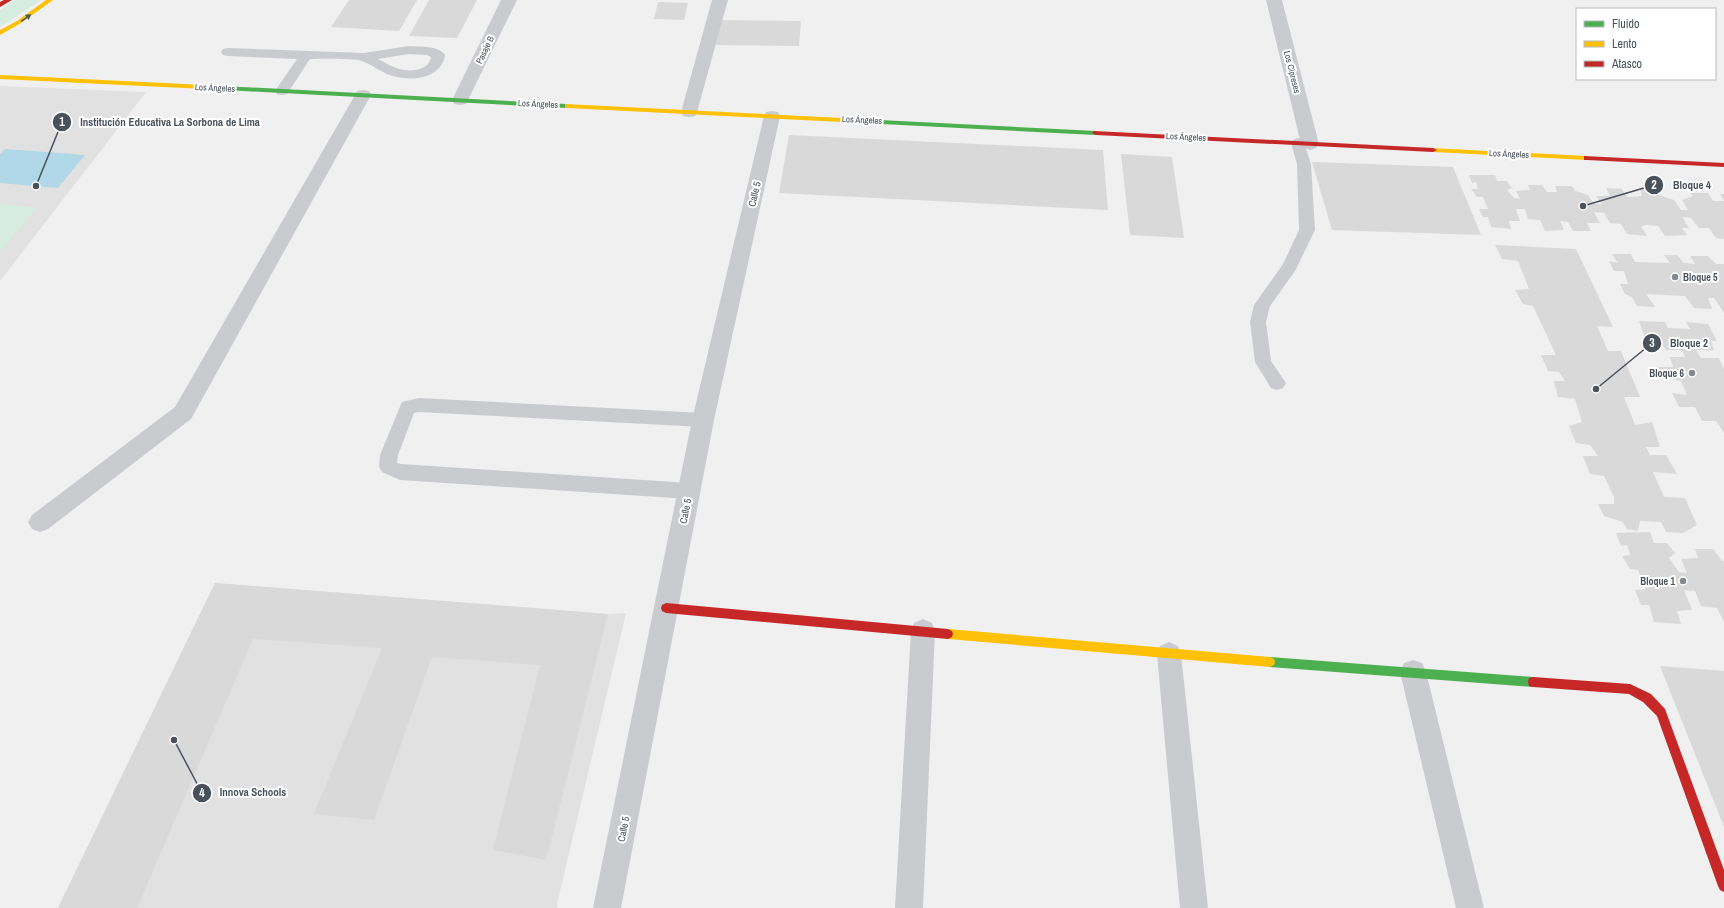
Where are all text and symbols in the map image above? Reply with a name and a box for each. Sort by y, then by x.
legend [1576,8,1716,80]
one-way arrow [21,14,31,22]
text: Fluido [1612,16,1639,32]
street label: Pasaje B [473,34,497,66]
text: Lento [1612,36,1637,52]
street label: Los Cipreses [1281,49,1303,95]
text: Atasco [1611,56,1642,72]
street label: Los Ángeles [195,81,236,95]
street label: Los Ángeles [518,97,559,111]
callout: Institución Educativa La Sorbona de Lima [52,110,268,133]
street label: Los Ángeles [842,113,883,127]
text: 1 [59,114,65,130]
text: Institución Educativa La Sorbona de Lima [80,115,260,129]
street label: Los Ángeles [1166,130,1207,144]
street label: Los Ángeles [1489,147,1530,161]
callout: Bloque 4 [1644,173,1719,196]
text: 2 [1651,177,1657,193]
text: Bloque 4 [1673,178,1711,192]
street label: Calle 5 [745,180,764,208]
place label: Bloque 5 [1683,271,1718,284]
marker: Bloque 5 [1670,272,1680,282]
callout: Bloque 2 [1642,331,1716,354]
text: 3 [1649,335,1655,351]
text: Bloque 2 [1670,336,1708,350]
place label: Bloque 6 [1649,367,1684,380]
marker: Bloque 6 [1687,368,1697,378]
street label: Calle 5 [677,497,694,525]
place label: Bloque 1 [1640,575,1675,588]
marker: Bloque 1 [1678,576,1688,586]
callout: Innova Schools [192,781,294,804]
text: 4 [199,785,205,801]
text: Innova Schools [220,785,286,799]
street label: Calle 5 [615,815,632,843]

